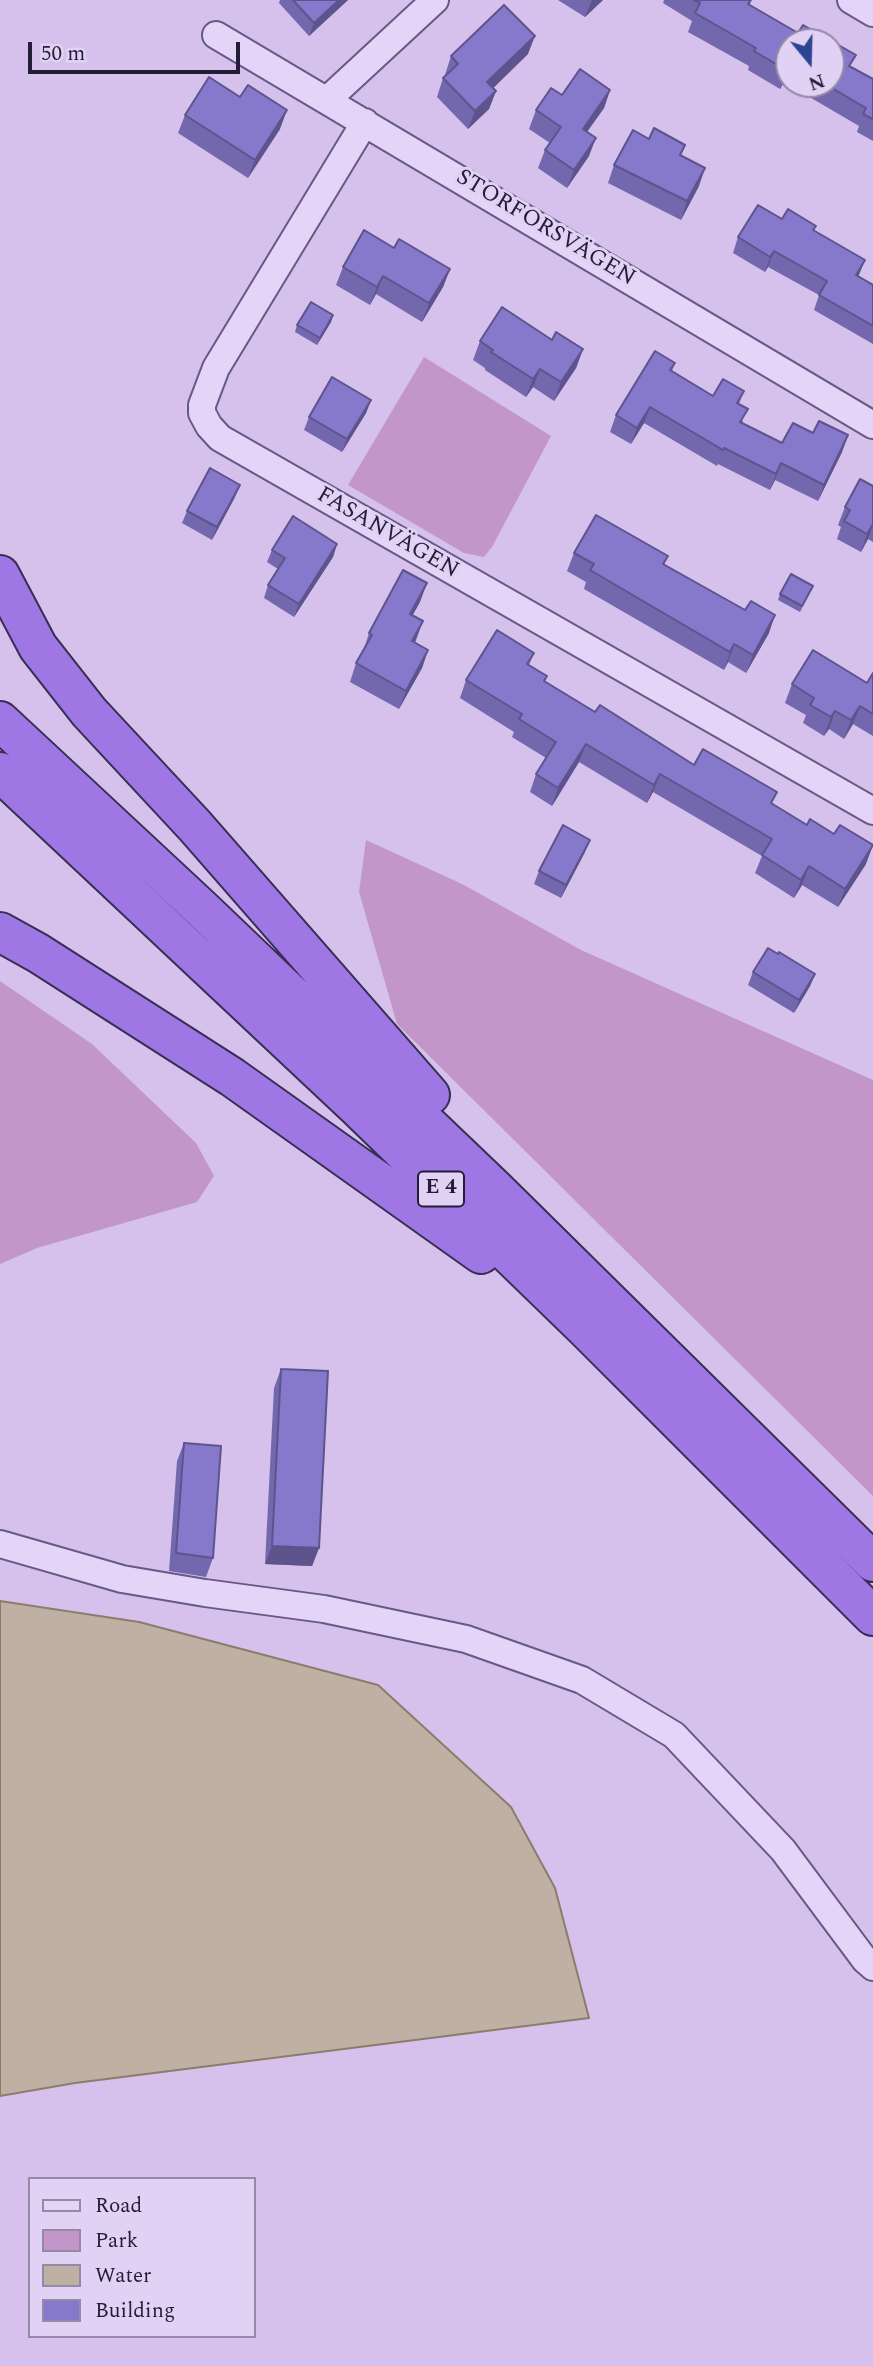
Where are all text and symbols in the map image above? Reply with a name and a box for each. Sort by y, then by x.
scale bar [32,28,243,72]
north arrow [775,28,845,98]
text: 50 m [41,38,85,70]
text: N [804,65,828,98]
street label: STORFORSVÄGEN [450,165,640,293]
street label: FASANVÄGEN [311,482,463,586]
road number: E 4 [418,1172,464,1206]
legend [28,2177,256,2338]
text: Road [95,2190,142,2222]
text: Park [95,2225,138,2257]
text: Water [95,2260,151,2292]
text: Building [95,2295,175,2327]

